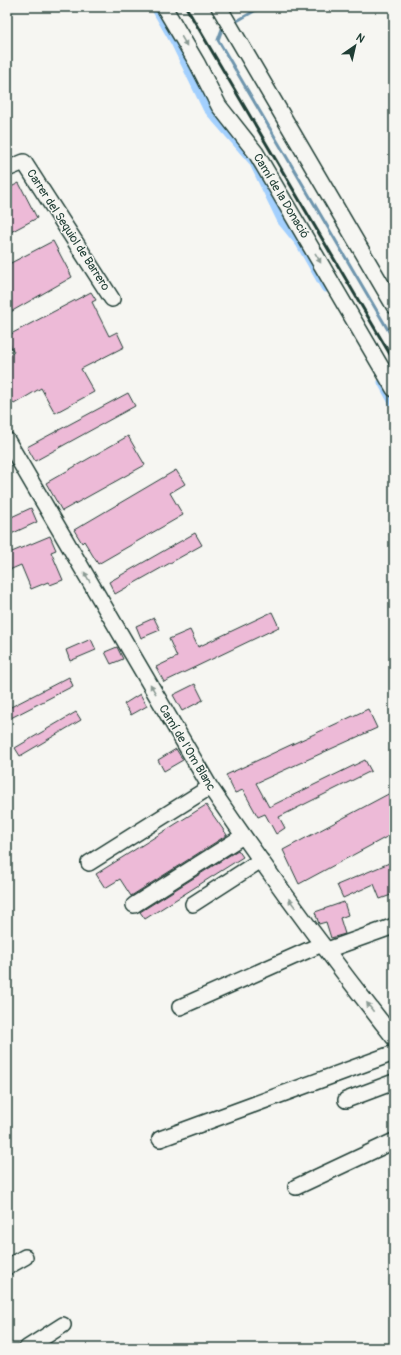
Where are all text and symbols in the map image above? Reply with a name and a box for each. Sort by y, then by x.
north arrow [335,26,375,66]
text: N [354,31,367,46]
one-way arrow [180,35,187,47]
street label: Camí de la Donació [250,151,312,241]
street label: Carrer del Sequiol de Barrero [23,166,113,294]
one-way arrow [314,252,321,264]
one-way arrow [83,572,91,582]
one-way arrow [149,683,156,695]
street label: Camí de l'Om Blanc [155,702,219,794]
one-way arrow [288,898,296,908]
one-way arrow [366,1002,374,1013]

